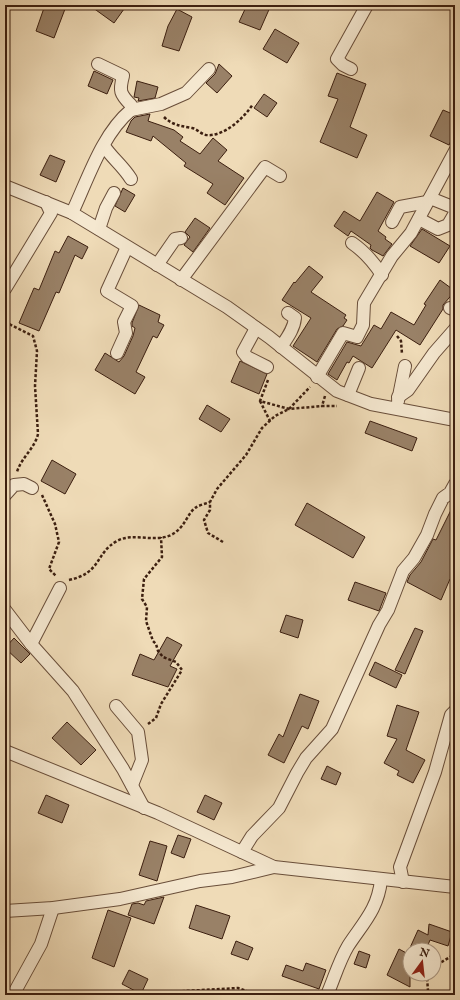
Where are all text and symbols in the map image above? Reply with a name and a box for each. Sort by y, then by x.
north arrow [402,942,442,982]
text: N [417,945,431,961]

